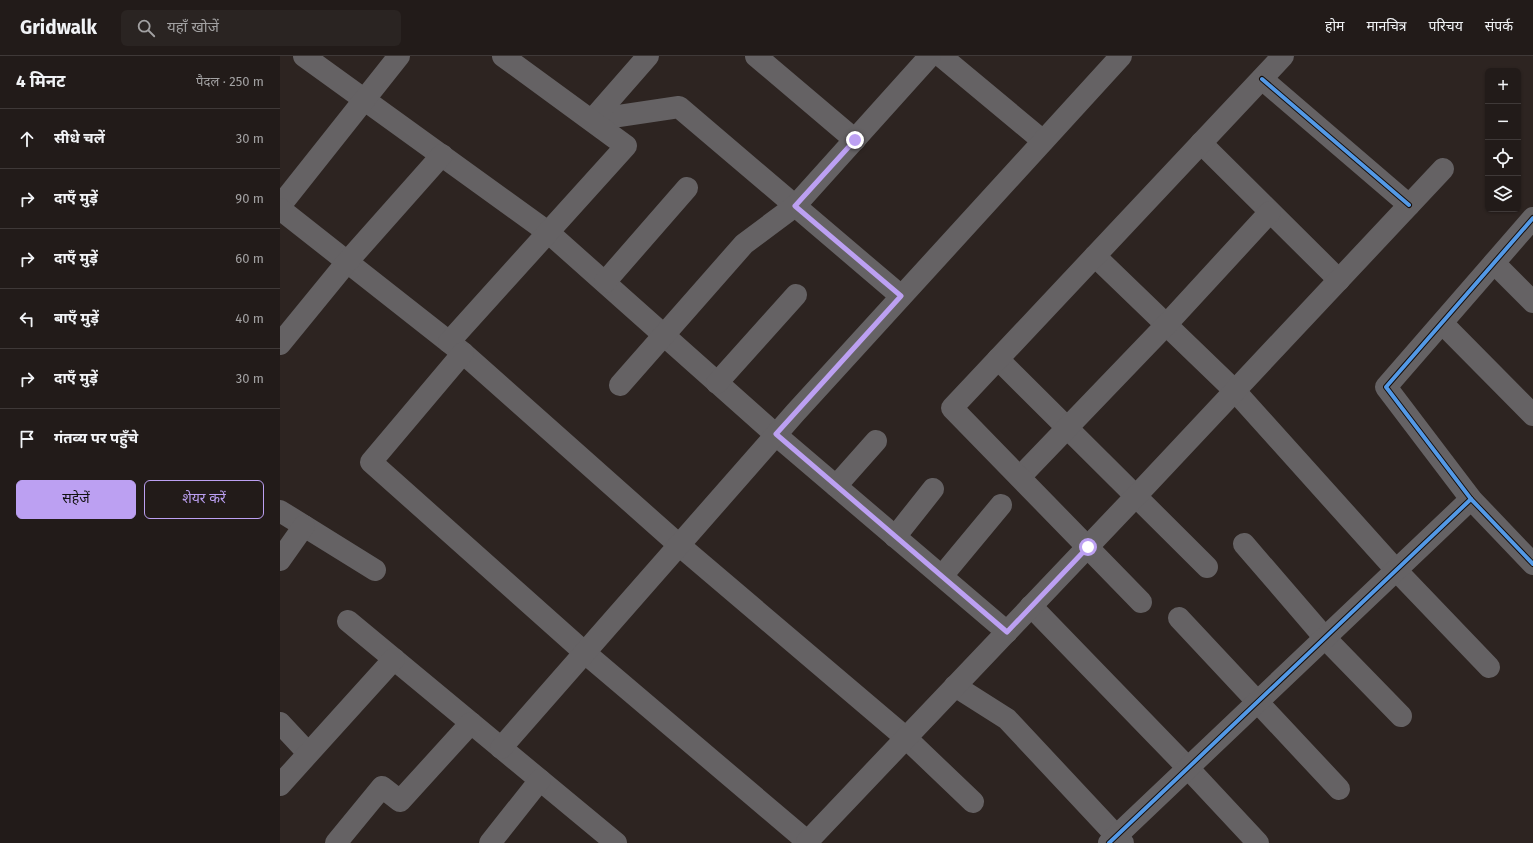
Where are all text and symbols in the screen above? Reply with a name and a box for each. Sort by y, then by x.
search box [121,10,401,46]
text: Gridwalk [20,16,97,39]
icon: search [135,17,157,39]
text: यहाँ खोजें [167,18,219,36]
text: होम [1325,18,1344,35]
text: मानचित्र [1366,18,1407,35]
text: परिचय [1429,18,1463,35]
text: संपर्क [1485,18,1513,35]
map controls [1485,68,1521,212]
button: + [1485,68,1521,104]
text: 4 मिनट [16,71,65,92]
text: पैदल · 250 m [196,74,264,89]
button: − [1485,104,1521,140]
icon: ahead [16,128,38,150]
text: सीधे चलें [54,129,105,147]
text: 30 m [236,131,264,146]
route end [846,131,864,149]
button: locate [1485,140,1521,176]
button: layers [1485,176,1521,212]
icon: right [16,188,38,210]
text: दाएँ मुड़ें [54,189,98,207]
text: 90 m [235,191,264,206]
icon: right [16,248,38,270]
text: दाएँ मुड़ें [54,249,98,267]
text: 60 m [235,251,264,266]
icon: left [16,308,38,330]
text: बाएँ मुड़ें [54,309,99,327]
text: 40 m [235,311,264,326]
icon: right [16,368,38,390]
text: दाएँ मुड़ें [54,369,98,387]
text: 30 m [236,371,264,386]
icon: arrive [16,428,38,450]
text: गंतव्य पर पहुँचे [54,429,138,447]
button: सहेजें [16,480,136,519]
button: शेयर करें [144,480,264,519]
route start [1079,538,1097,556]

